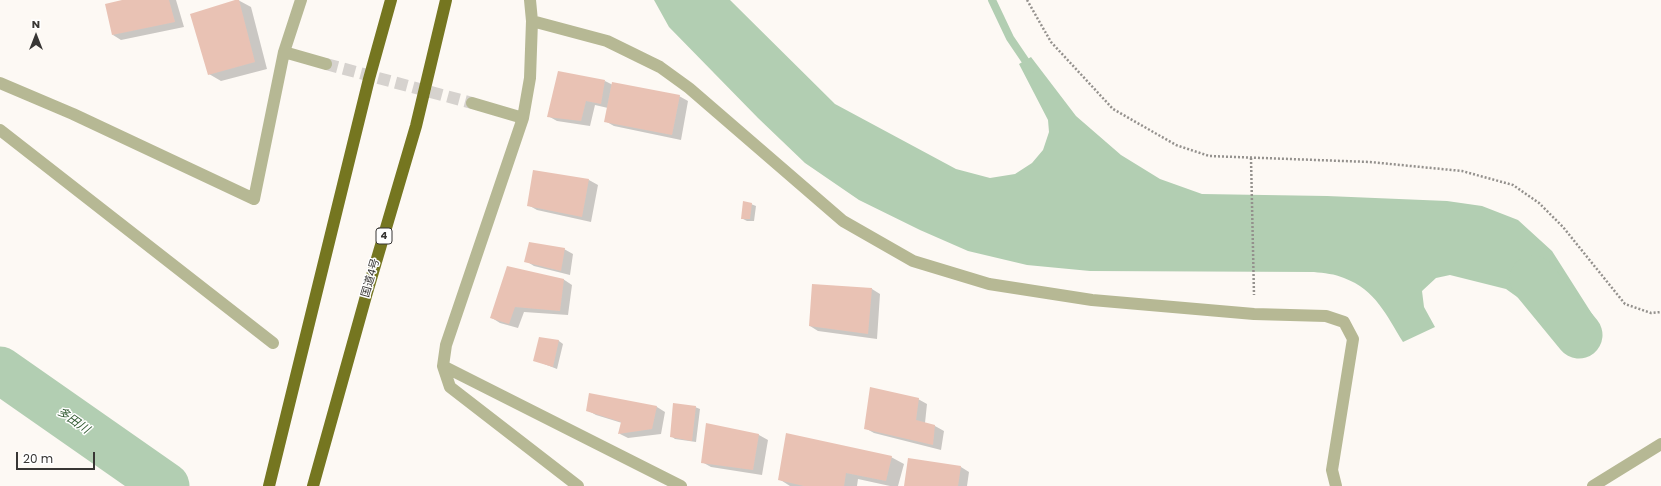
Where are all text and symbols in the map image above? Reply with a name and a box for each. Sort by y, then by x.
north arrow [16,16,56,56]
text: N [32,16,40,32]
road number: 4 [376,228,392,244]
street label: 国道4号 [359,257,383,299]
water label: 多田川 [54,405,92,437]
scale bar [18,444,97,470]
text: 20 m [23,450,53,467]

